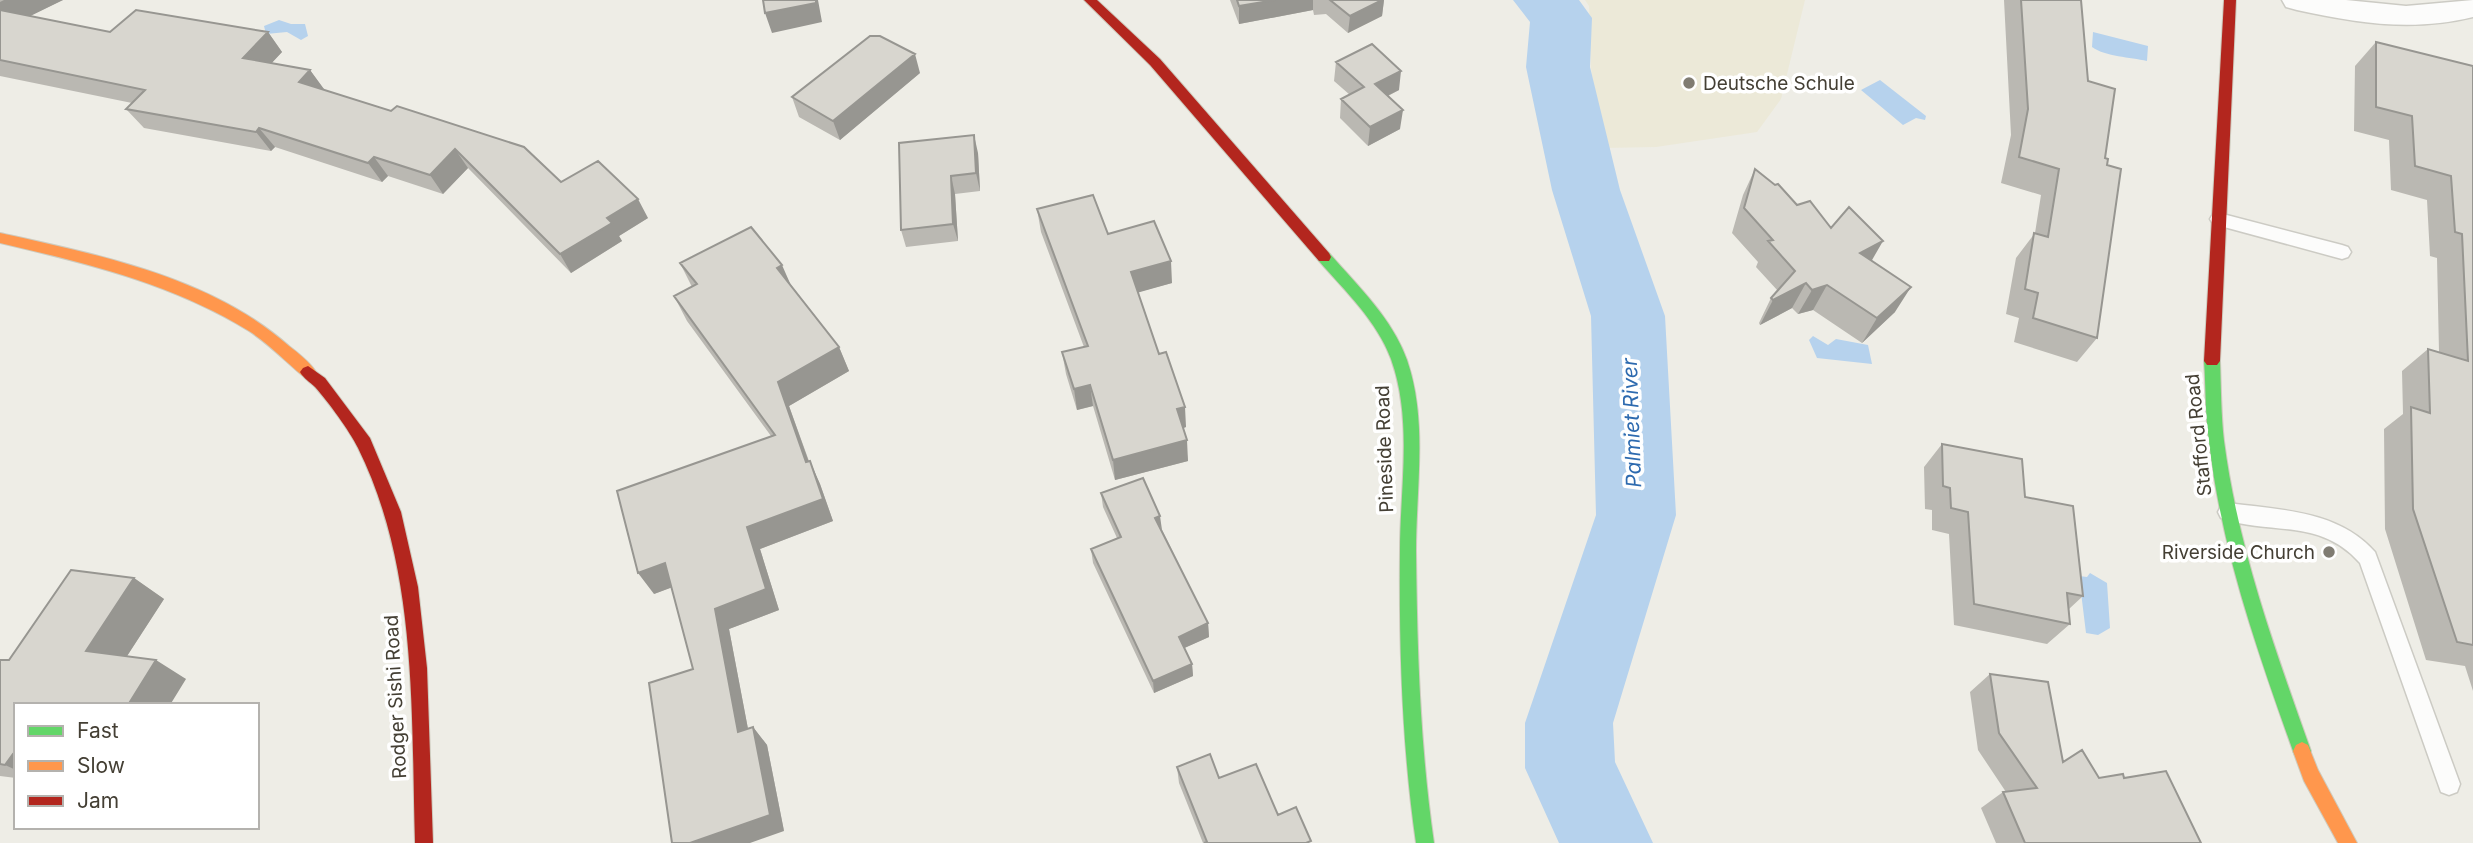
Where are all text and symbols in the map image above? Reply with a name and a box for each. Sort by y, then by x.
place label: Deutsche Schule [1703,72,1855,95]
marker: Deutsche Schule [1681,75,1697,91]
water label: Palmiet River [1617,357,1646,488]
street label: Stafford Road [2181,373,2216,497]
street label: Pineside Road [1371,385,1398,513]
place label: Riverside Church [2162,541,2315,564]
marker: Riverside Church [2321,544,2337,560]
street label: Rodger Sishi Road [380,614,411,779]
legend [14,703,259,829]
text: Fast [77,718,119,743]
text: Slow [77,753,125,778]
text: Jam [77,788,119,813]

